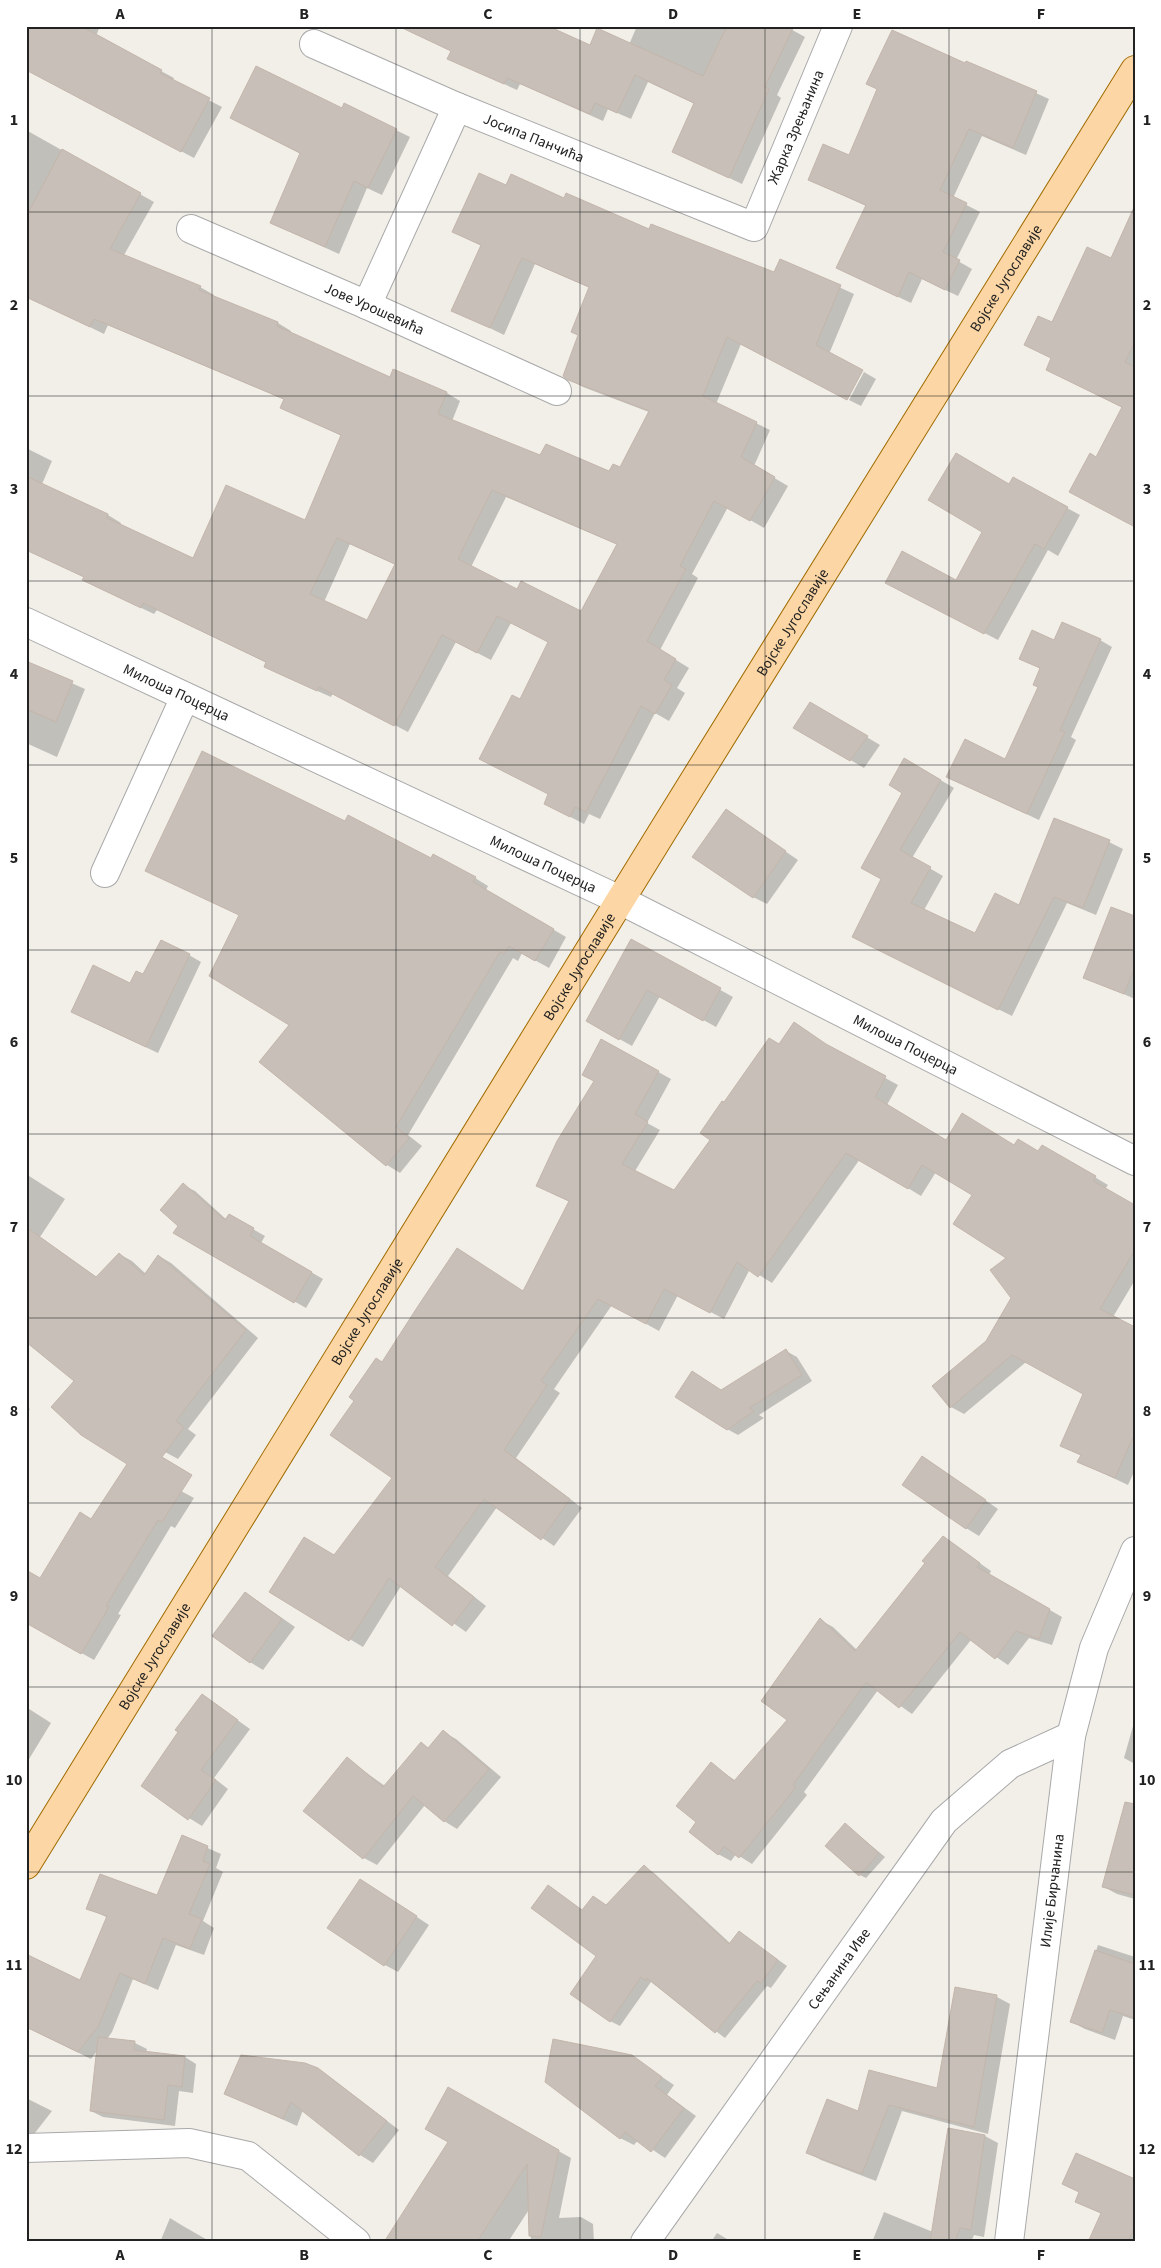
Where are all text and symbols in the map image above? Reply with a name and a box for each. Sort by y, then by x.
text: A [114,3,125,25]
text: B [299,3,309,25]
text: C [483,3,493,25]
text: D [668,3,678,25]
text: E [853,3,861,25]
text: F [1037,3,1045,25]
street label: Жарка Зрењанина [763,67,829,187]
street label: Јосипа Панчића [480,108,587,168]
text: 1 [10,109,18,131]
text: 1 [1143,109,1151,131]
street label: Војске Југославије [965,220,1047,336]
street label: Јове Урошевића [321,277,428,340]
text: 2 [10,294,18,316]
text: 2 [1143,294,1151,316]
text: 3 [10,478,18,500]
text: 3 [1143,478,1151,500]
street label: Војске Југославије [751,565,834,680]
street label: Милоша Поцерца [120,658,233,726]
text: 4 [10,663,19,685]
text: 4 [1143,663,1152,685]
street label: Милоша Поцерца [486,830,600,898]
text: 5 [10,847,18,869]
text: 5 [1143,847,1151,869]
street label: Војске Југославије [538,909,620,1025]
street label: Милоша Поцерца [849,1009,962,1080]
text: 6 [10,1031,18,1053]
text: 6 [1143,1031,1151,1053]
text: 7 [10,1216,18,1238]
text: 7 [1143,1216,1151,1238]
street label: Војске Југославије [326,1254,408,1369]
text: 8 [10,1400,18,1422]
text: 8 [1143,1400,1151,1422]
text: 9 [10,1585,18,1607]
text: 9 [1143,1585,1151,1607]
street label: Војске Југославије [113,1599,196,1714]
text: 10 [6,1769,22,1791]
text: 10 [1139,1769,1155,1791]
street label: Илије Бирчанина [1035,1833,1069,1949]
street label: Сењанина Иве [803,1924,875,2014]
text: 11 [6,1954,22,1976]
text: 11 [1139,1954,1155,1976]
text: 12 [6,2138,22,2160]
text: 12 [1139,2138,1155,2160]
text: A [114,2244,125,2266]
text: B [299,2244,309,2266]
text: C [483,2244,493,2266]
text: D [668,2244,678,2266]
text: E [853,2244,861,2266]
text: F [1037,2244,1045,2266]

